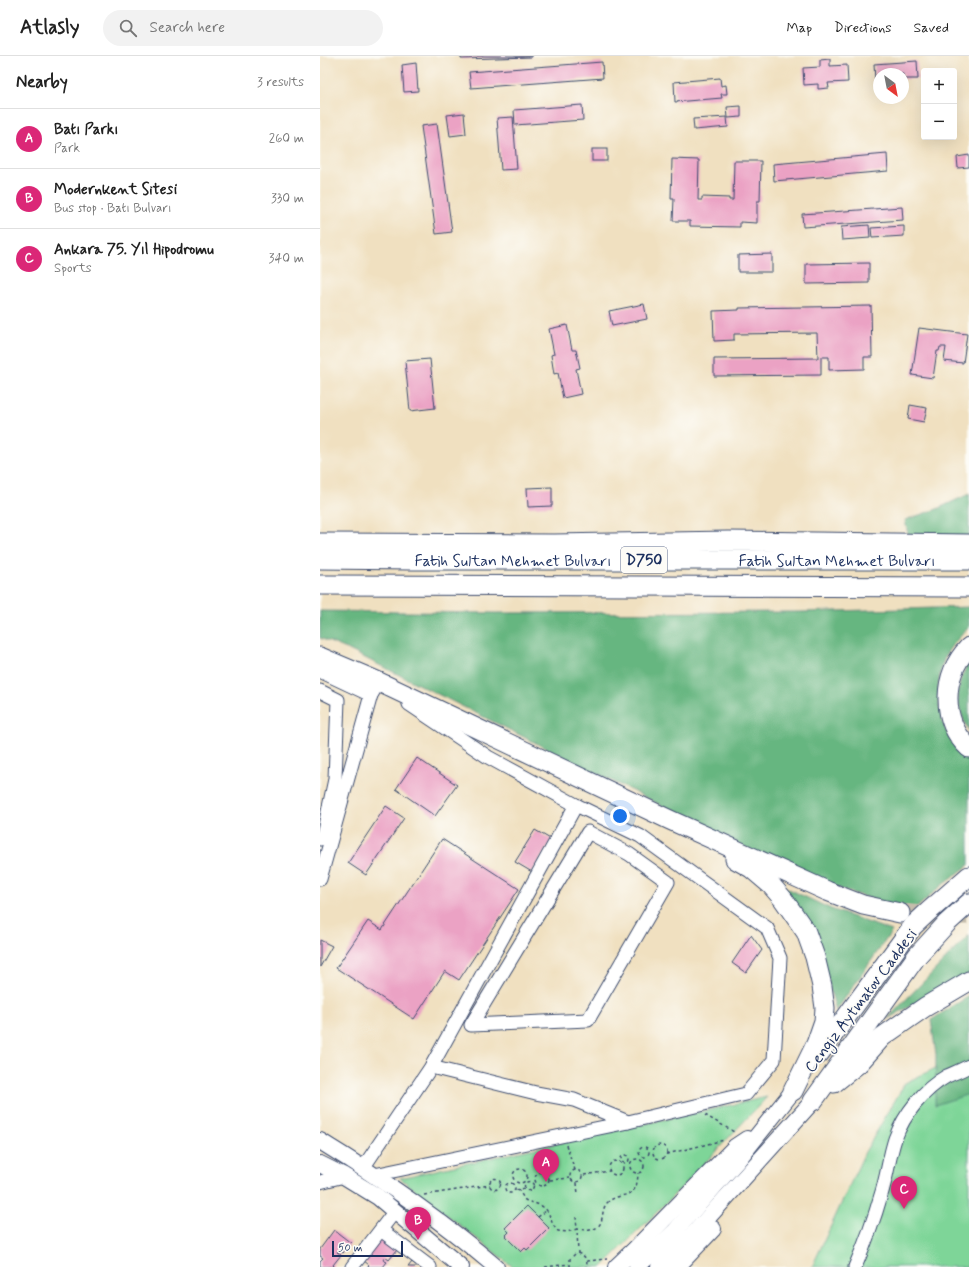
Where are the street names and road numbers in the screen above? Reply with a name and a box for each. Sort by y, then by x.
road number: D750 [621,547,667,573]
street label: Fatih Sultan Mehmet Bulvarı [415,551,611,572]
street label: Fatih Sultan Mehmet Bulvarı [739,551,935,572]
street label: Cengiz Aytmatov Caddesi [800,924,923,1078]

